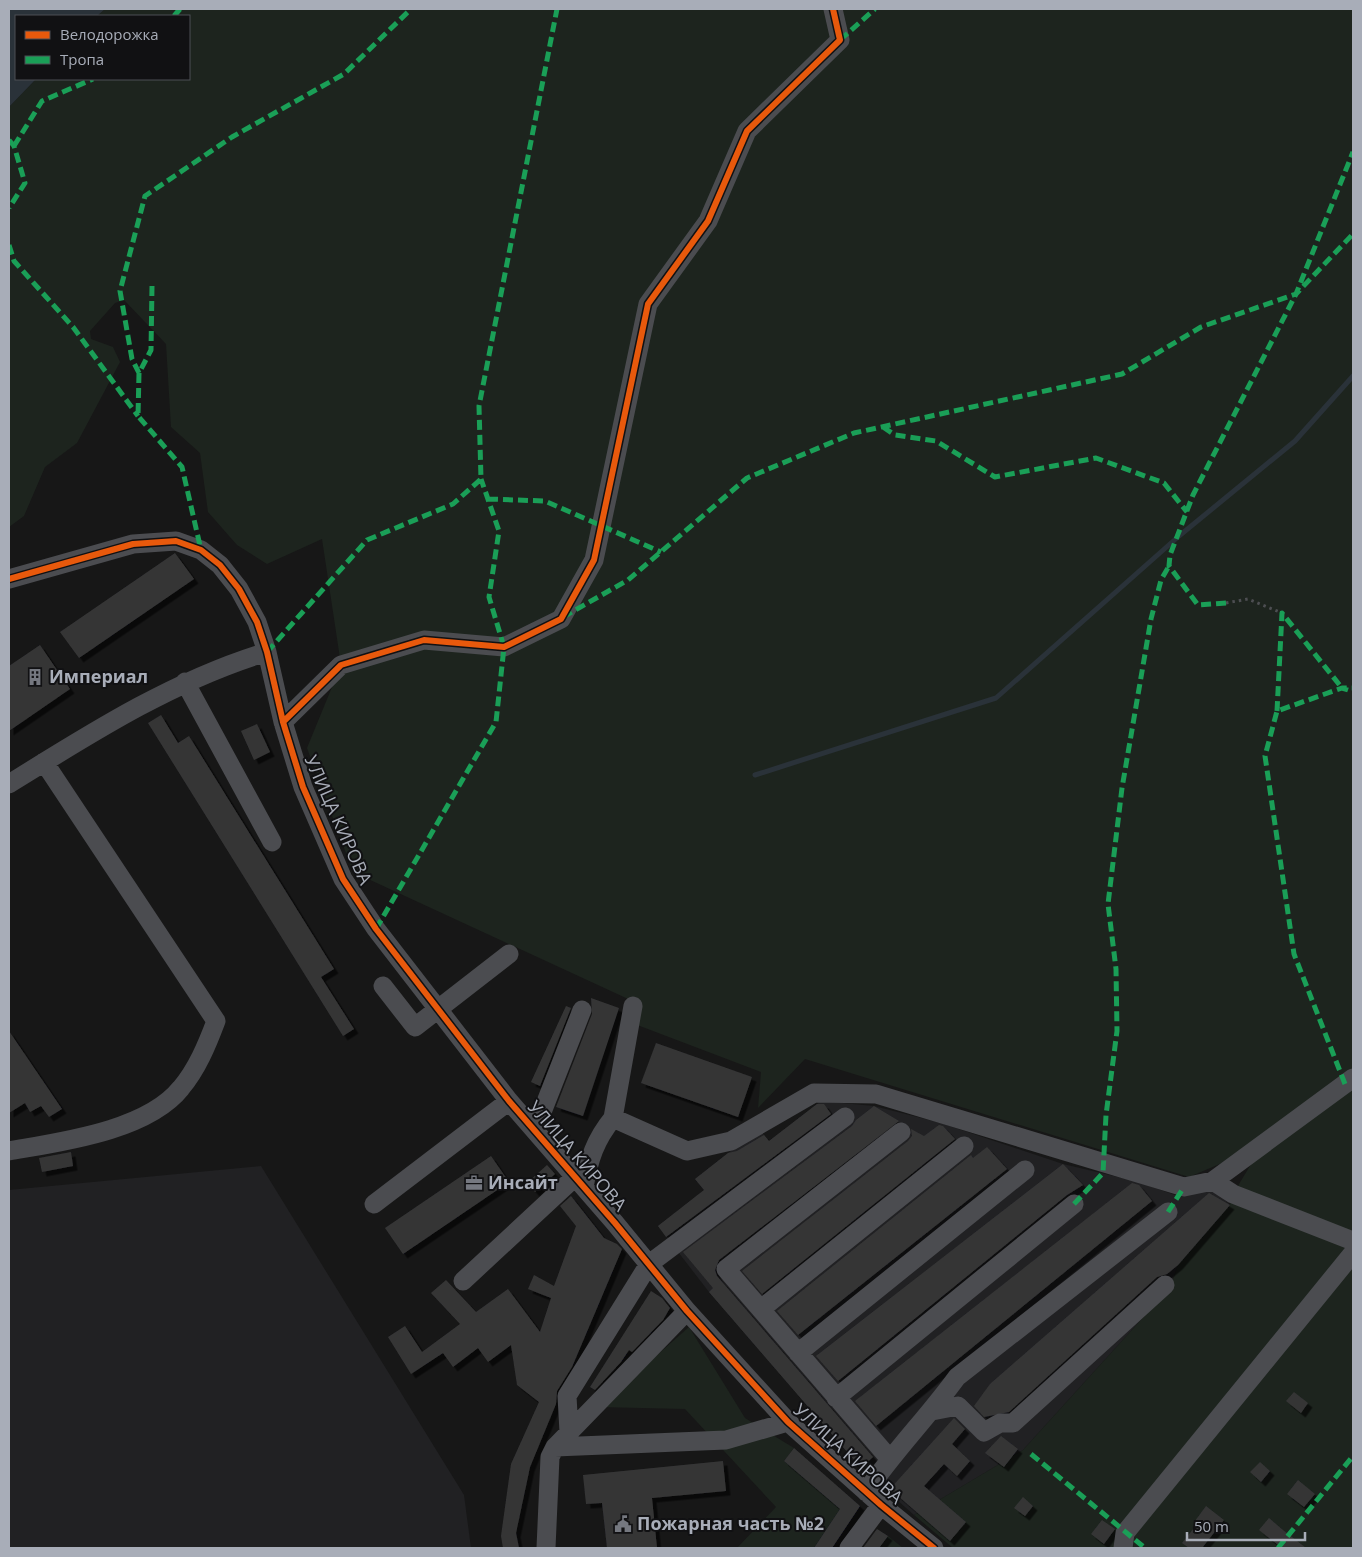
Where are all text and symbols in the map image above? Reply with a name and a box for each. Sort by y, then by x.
legend [15,15,190,80]
text: Велодорожка [60,24,159,44]
text: Тропа [60,49,104,69]
place label: Империал [49,664,148,688]
building icon: Империал [25,667,45,687]
street label: УЛИЦА КИРОВА [300,751,378,889]
street label: УЛИЦА КИРОВА [523,1095,633,1216]
place label: Инсайт [488,1170,558,1194]
office icon: Инсайт [464,1173,484,1193]
street label: УЛИЦА КИРОВА [789,1398,909,1509]
scale bar [1187,1510,1304,1542]
place label: Пожарная часть №2 [637,1511,824,1535]
public building icon: Пожарная часть №2 [613,1514,633,1534]
text: 50 m [1194,1516,1229,1536]

